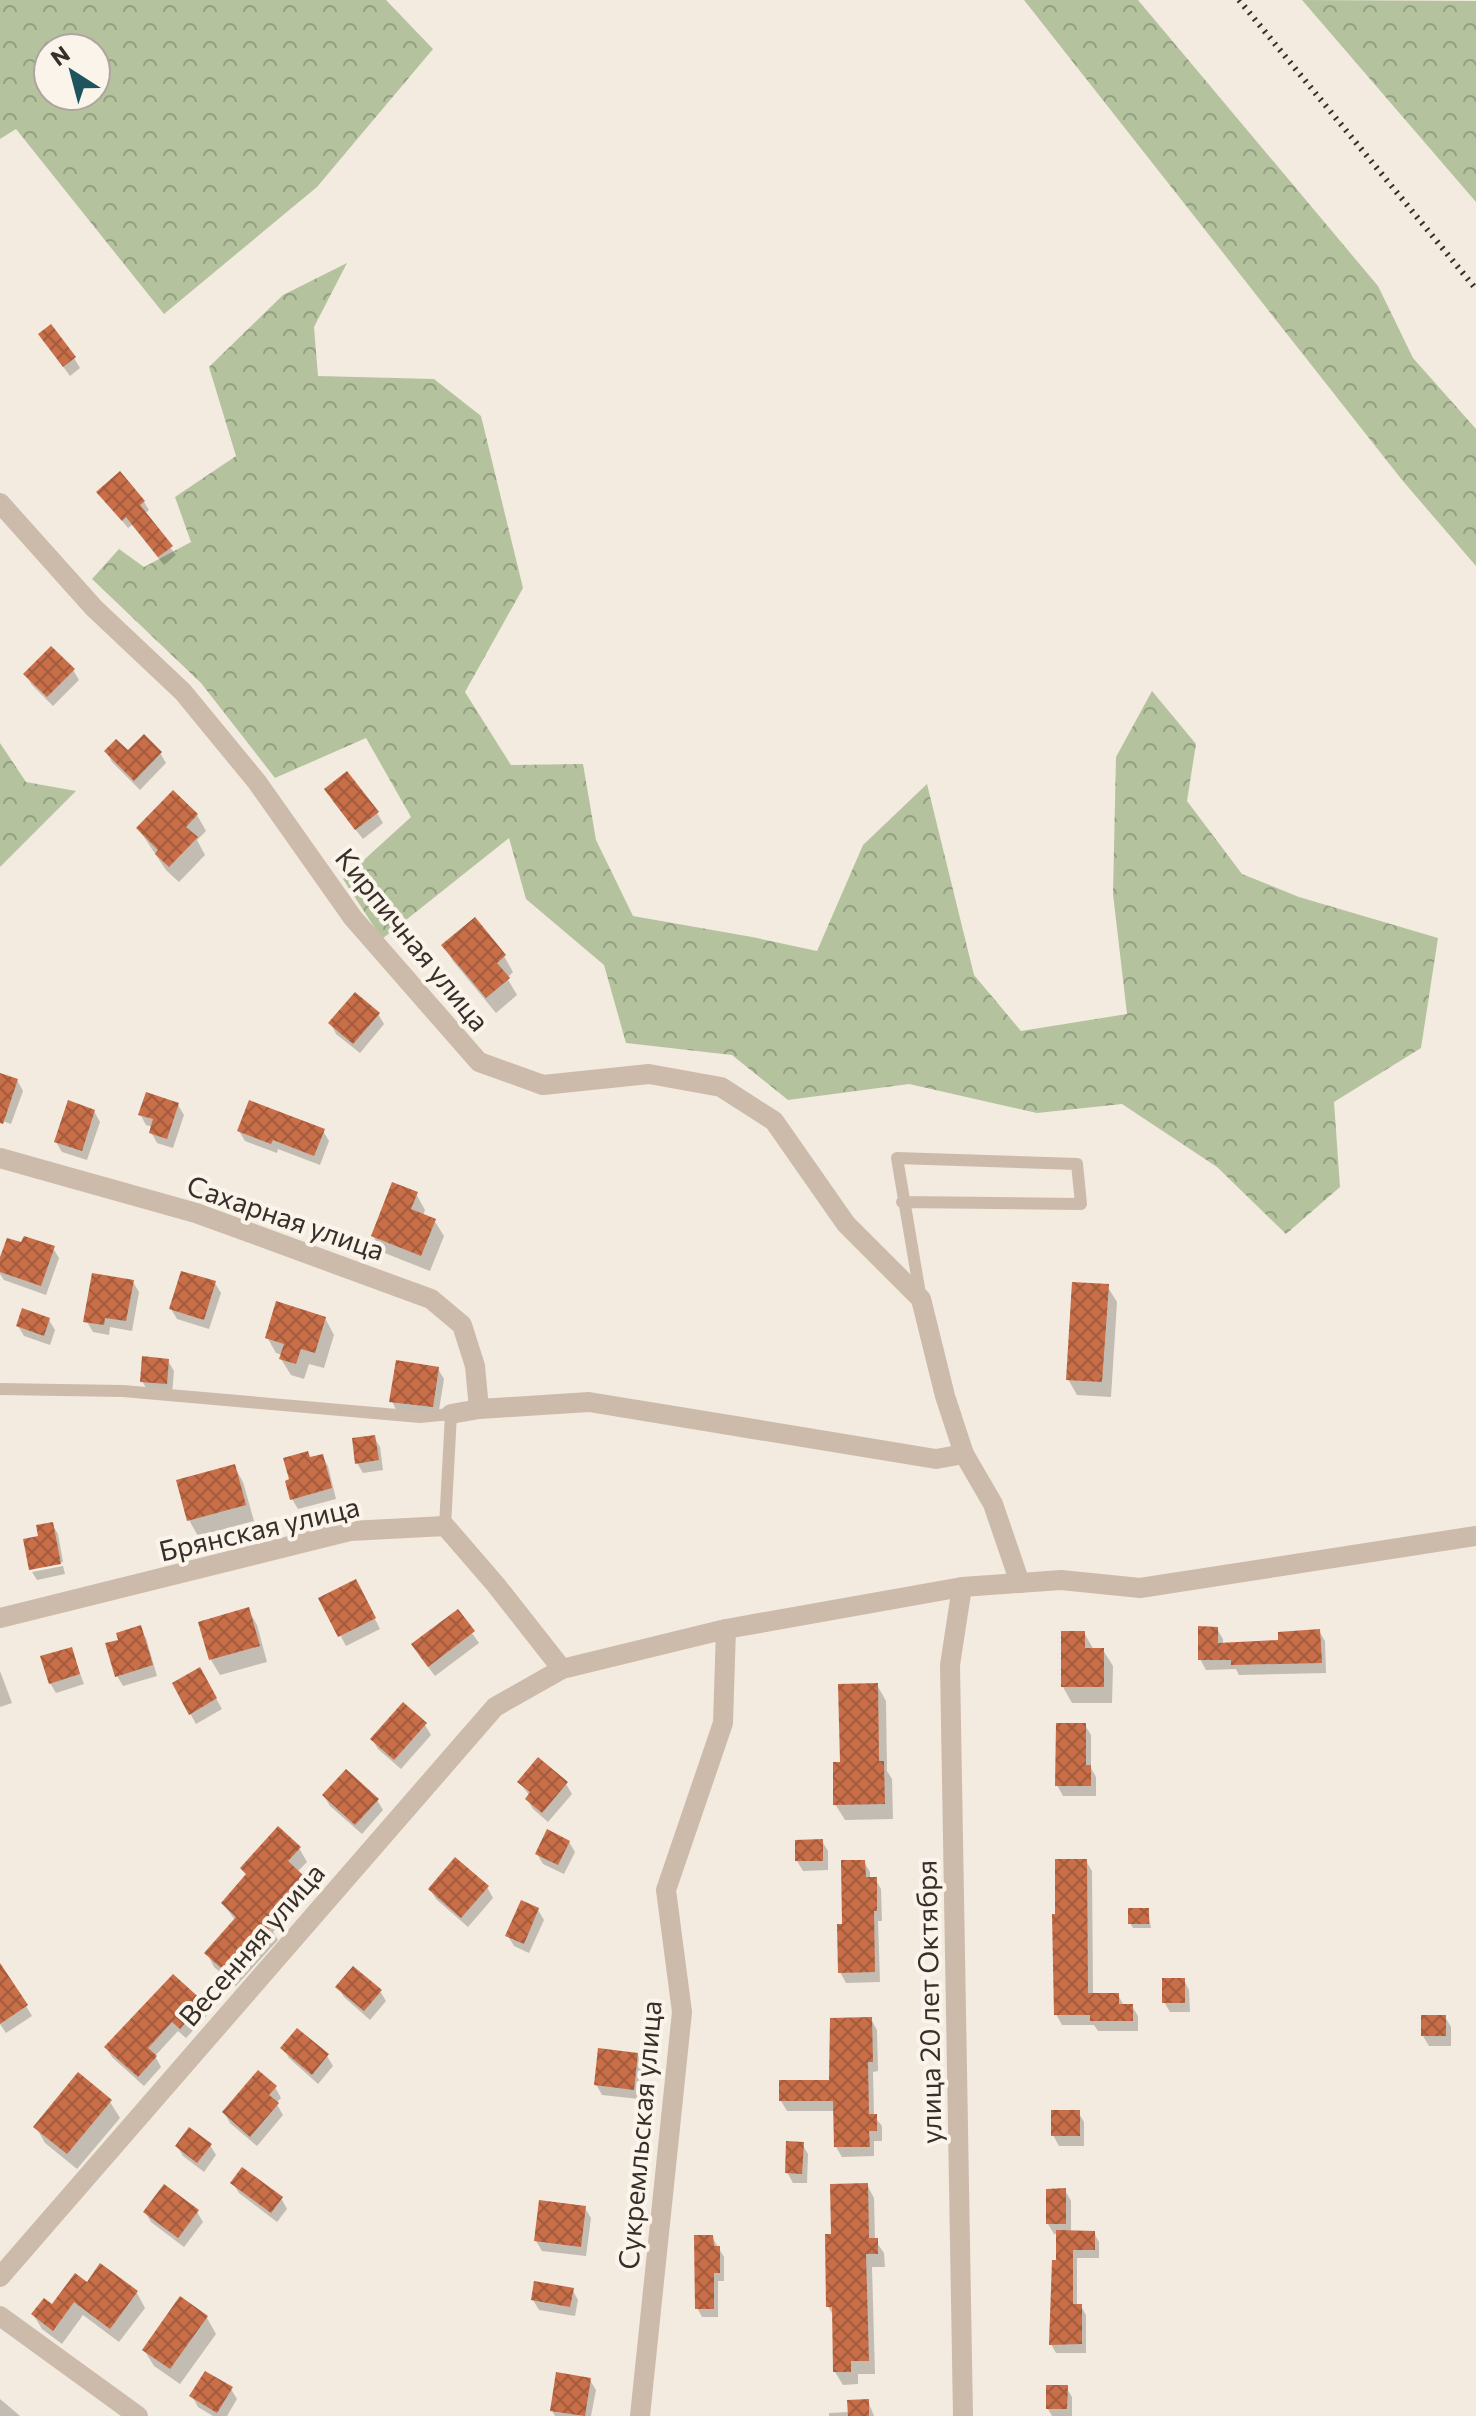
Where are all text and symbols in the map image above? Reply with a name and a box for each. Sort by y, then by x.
north arrow [32,32,112,112]
text: N [45,40,75,71]
street label: Кирпичная улица [329,841,497,1037]
street label: Сахарная улица [183,1167,389,1267]
street label: Брянская улица [156,1488,362,1568]
street label: Весенняя улица [171,1856,331,2032]
street label: улица 20 лет Октября [909,1860,947,2144]
street label: Сукремльская улица [610,1999,668,2271]

